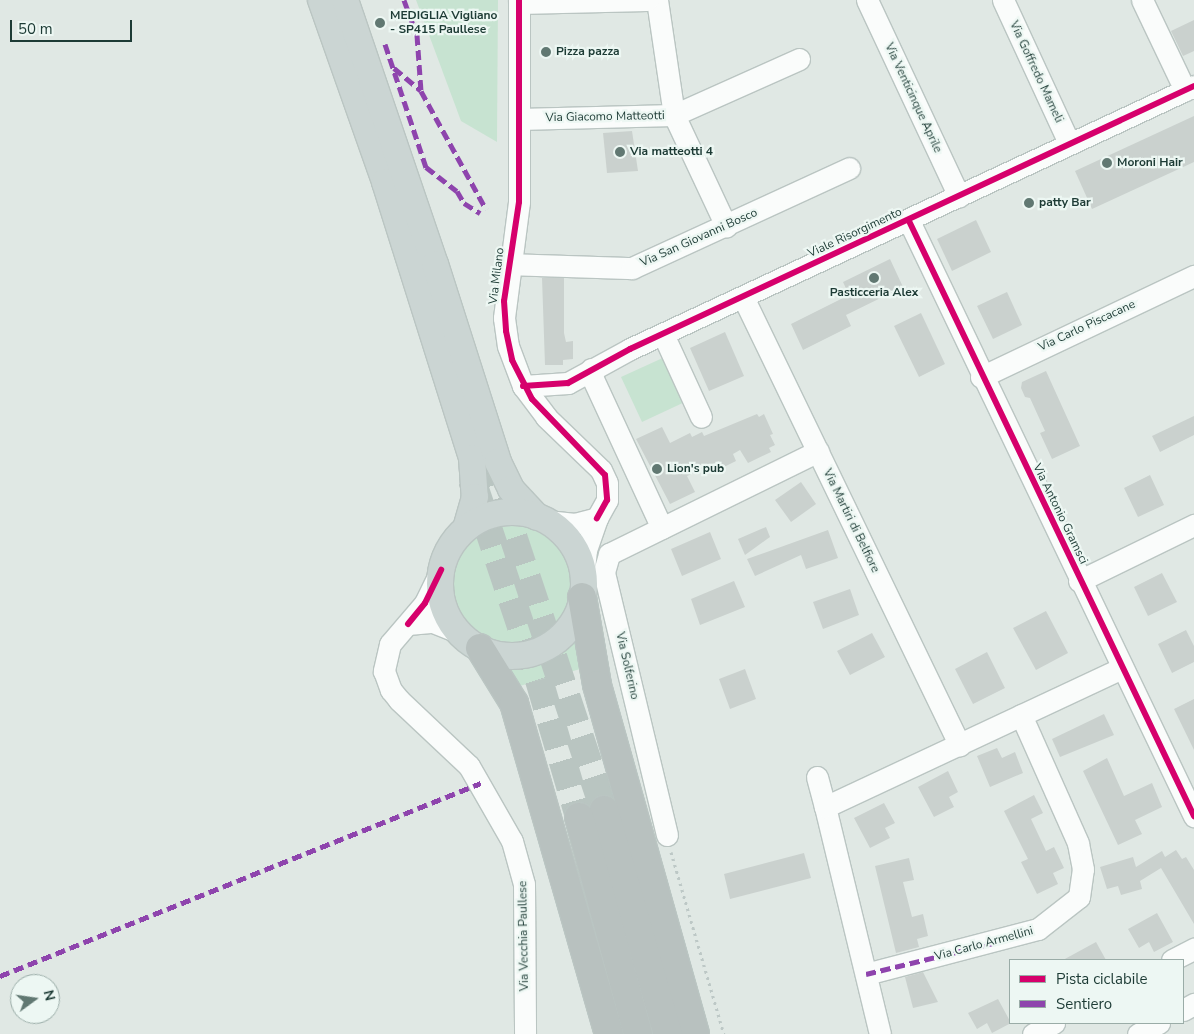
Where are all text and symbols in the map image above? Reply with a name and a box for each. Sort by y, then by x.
place label: MEDIGLIA Vigliano - SP415 Paullese [390,9,497,37]
scale bar [12,10,135,42]
marker: MEDIGLIA Vigliano - SP415 Paullese [374,17,386,29]
text: 50 m [18,19,53,39]
street label: Via Goffredo Mameli [1006,19,1066,125]
street label: Via Venticinque Aprile [881,41,945,155]
place label: Pizza pazza [556,45,620,59]
marker: Pizza pazza [540,46,552,58]
street label: Via Giacomo Matteotti [545,109,665,125]
place label: Via matteotti 4 [630,145,713,159]
marker: Via matteotti 4 [614,146,626,158]
place label: Moroni Hair [1117,156,1183,170]
marker: Moroni Hair [1101,157,1113,169]
place label: patty Bar [1039,196,1091,210]
marker: patty Bar [1023,197,1035,209]
street label: Viale Risorgimento [806,205,904,261]
street label: Via San Giovanni Bosco [638,206,760,270]
street label: Via Milano [486,247,508,305]
marker: Pasticceria Alex [868,272,880,284]
place label: Pasticceria Alex [830,286,918,300]
street label: Via Carlo Piscacane [1036,297,1138,355]
street label: Via Antonio Gramsci [1029,461,1091,567]
place label: Lion's pub [667,462,724,476]
marker: Lion's pub [651,463,663,475]
street label: Via Martiri di Belfiore [820,467,882,575]
street label: Via Solferino [612,631,642,701]
street label: Via Vecchia Paullese [516,881,532,991]
street label: Via Carlo Armellini [933,924,1035,964]
legend [1009,959,1184,1024]
text: Pista ciclabile [1056,969,1148,989]
north arrow [10,974,60,1024]
text: N [39,988,60,1003]
text: Sentiero [1056,994,1112,1014]

